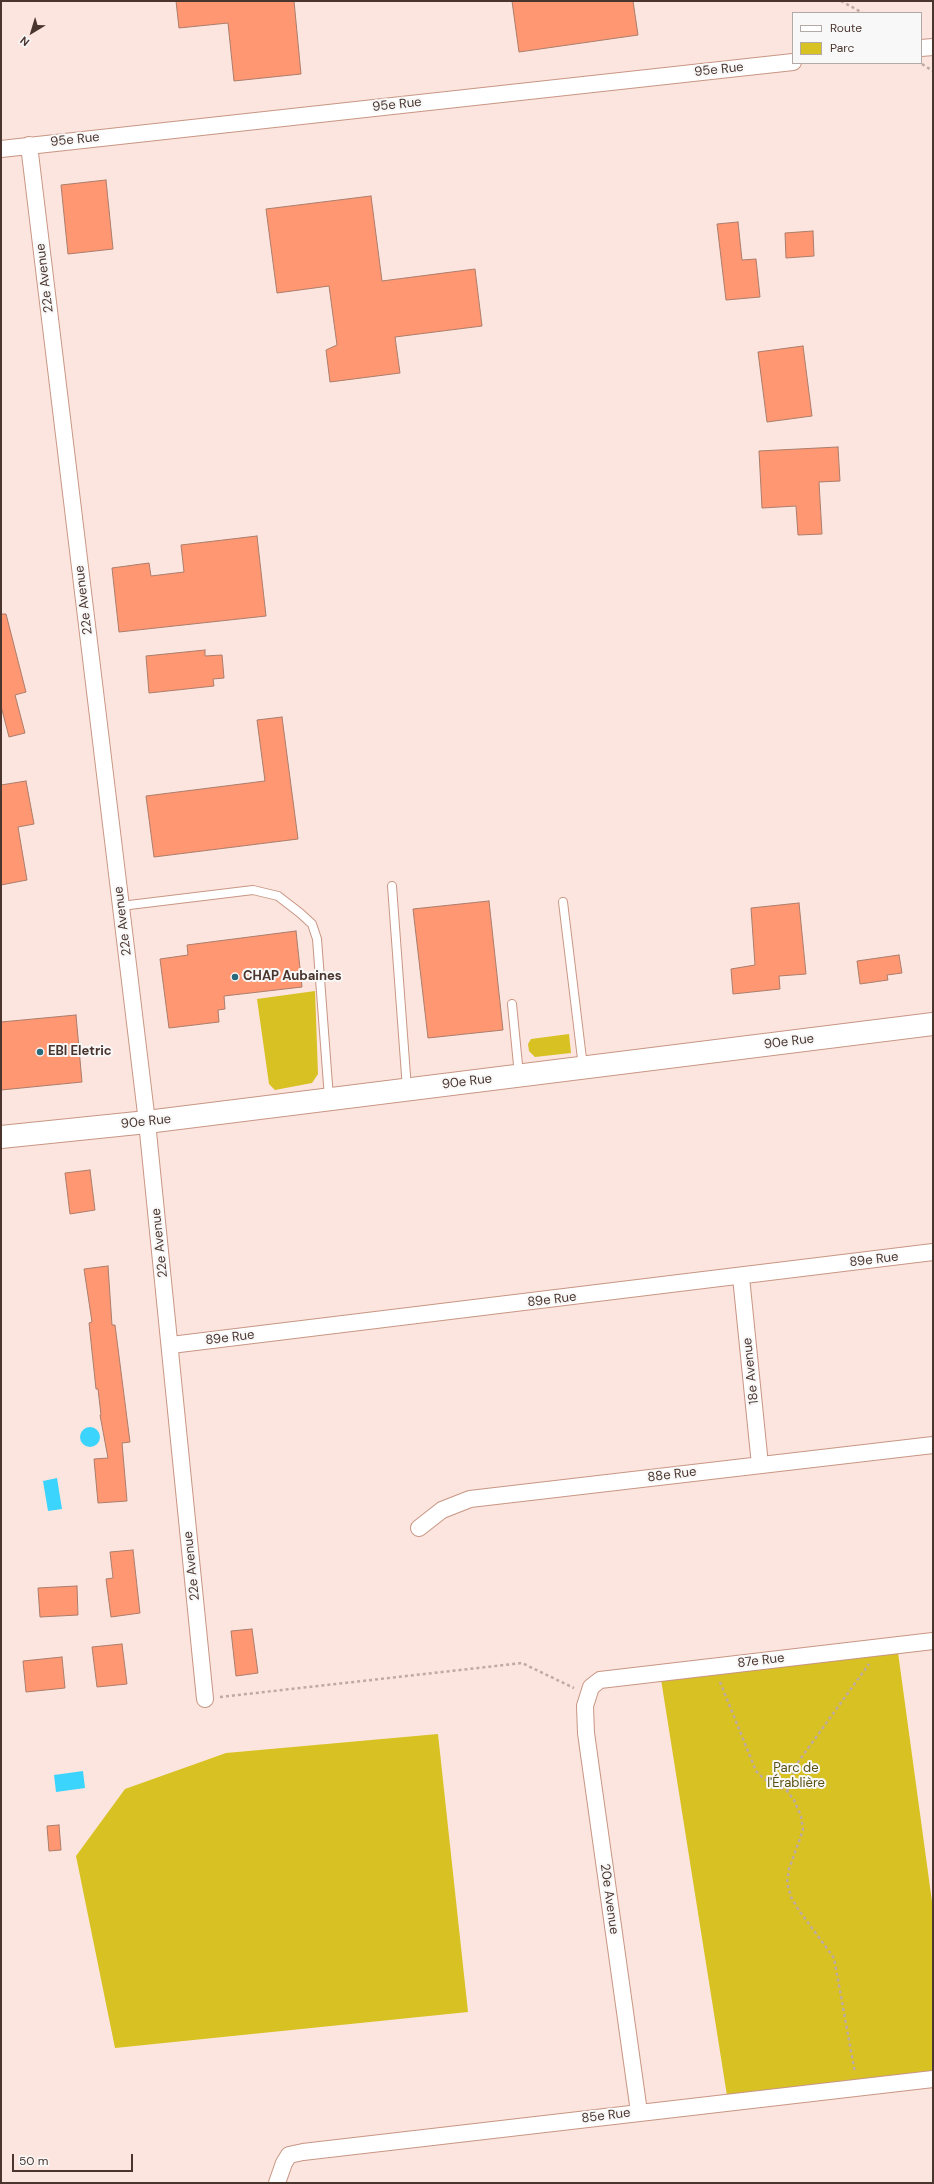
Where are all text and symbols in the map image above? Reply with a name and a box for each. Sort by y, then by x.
north arrow [12,12,52,52]
legend [792,12,922,64]
text: Route [830,20,862,36]
text: N [17,33,32,49]
text: Parc [830,40,854,56]
street label: 95e Rue [694,60,744,80]
street label: 95e Rue [372,95,422,115]
street label: 95e Rue [50,130,100,150]
street label: 22e Avenue [33,242,57,314]
street label: 22e Avenue [72,564,96,636]
street label: 22e Avenue [111,885,135,957]
place label: CHAP Aubaines [243,969,342,985]
marker: CHAP Aubaines [230,972,240,982]
street label: 90e Rue [763,1031,815,1053]
place label: EBI Eletric [48,1044,112,1060]
marker: EBI Eletric [35,1047,45,1057]
street label: 90e Rue [441,1071,493,1093]
street label: 90e Rue [120,1112,172,1132]
street label: 22e Avenue [149,1207,171,1279]
street label: 89e Rue [849,1249,899,1271]
street label: 89e Rue [527,1289,577,1311]
street label: 89e Rue [205,1327,255,1349]
street label: 18e Avenue [740,1337,762,1405]
street label: 88e Rue [647,1464,697,1486]
street label: 22e Avenue [181,1530,203,1602]
street label: 87e Rue [737,1650,785,1672]
park label: Parc de l'Érablière [767,1761,825,1792]
street label: 20e Avenue [596,1863,622,1935]
street label: 85e Rue [581,2105,631,2127]
scale bar [14,2146,135,2172]
text: 50 m [19,2153,48,2169]

